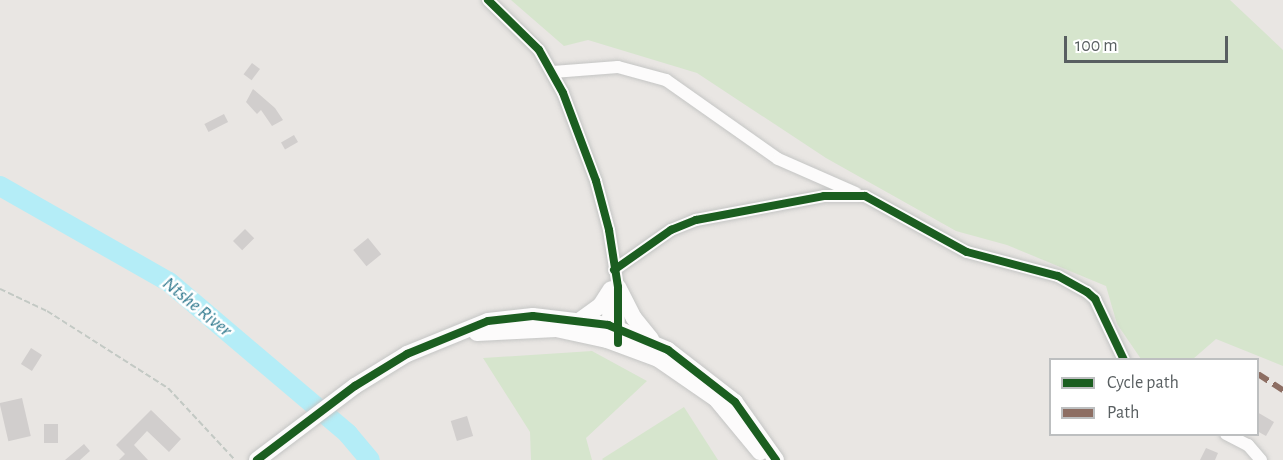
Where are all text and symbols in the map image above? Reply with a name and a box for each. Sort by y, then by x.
scale bar [1067,24,1230,62]
text: 100 m [1075,37,1118,55]
water label: Ntshe River [157,272,237,342]
legend [1049,358,1259,436]
text: Cycle path [1107,374,1179,392]
text: Path [1107,404,1139,422]

